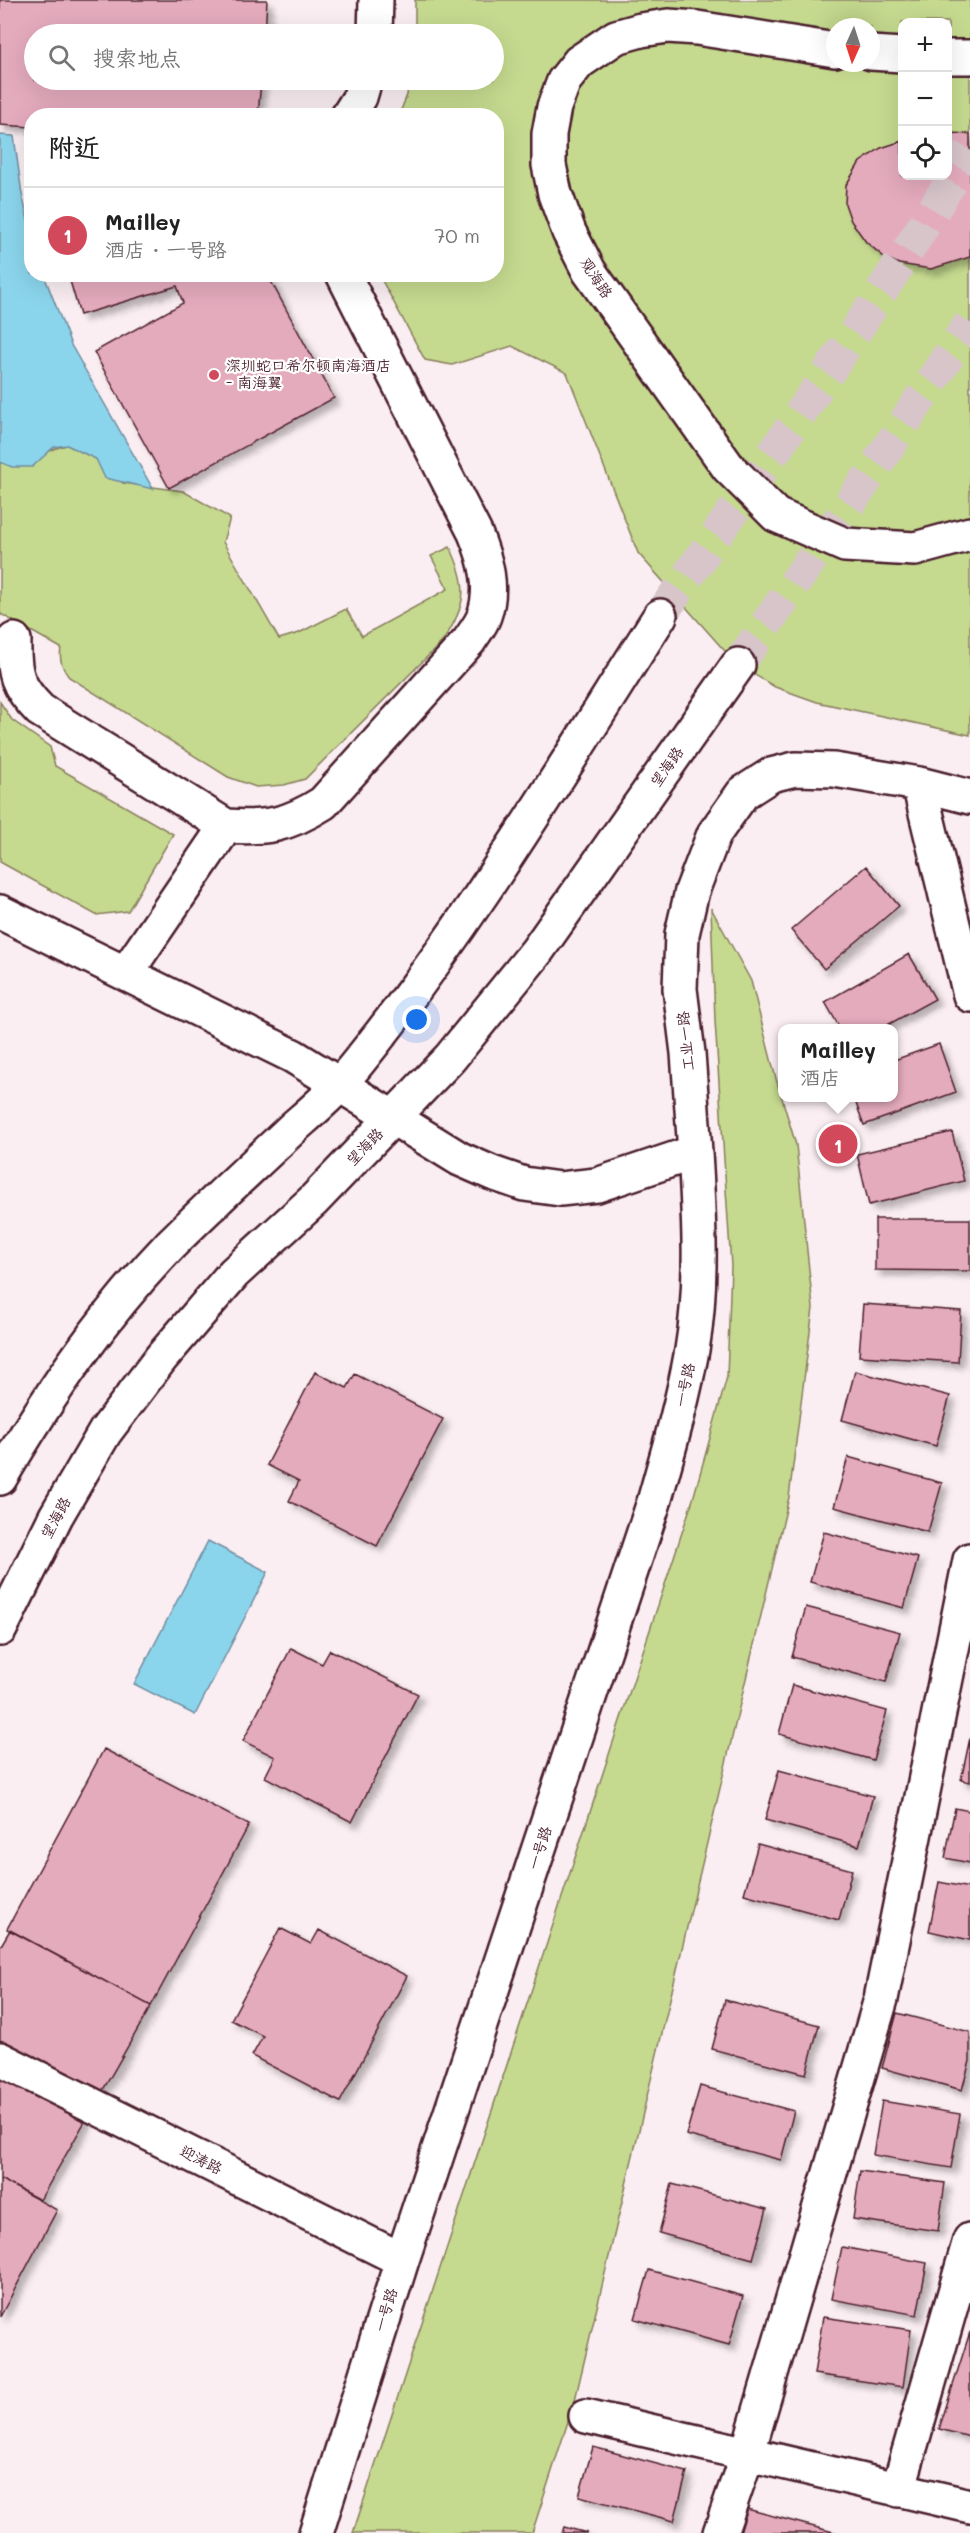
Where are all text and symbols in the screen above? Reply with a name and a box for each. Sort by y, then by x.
north arrow [826,18,880,72]
map controls [898,18,952,180]
button: + [898,18,952,72]
search box [24,24,504,90]
icon: search [45,41,78,74]
text: 搜索地点 [93,43,181,72]
button: − [898,72,952,126]
button: locate [898,126,952,180]
text: 附近 [48,130,100,164]
text: Mailley [105,207,181,236]
text: 1 [63,222,72,248]
text: 70 m [434,222,480,248]
text: 酒店 · 一号路 [105,236,227,262]
street label: 观海路 [576,253,617,302]
place label: 深圳蛇口希尔顿南海酒店 - 南海翼 [226,355,391,392]
marker: 深圳蛇口希尔顿南海酒店 - 南海翼 [207,368,221,382]
street label: 望海路 [645,742,687,791]
your location [402,1005,431,1034]
street label: 工业一路 [672,1010,698,1072]
popup [778,1024,898,1102]
text: Mailley [800,1035,876,1064]
text: 酒店 [800,1064,840,1090]
pin: 1 [818,1122,858,1166]
street label: 望海路 [341,1123,387,1169]
street label: 一号路 [670,1361,698,1409]
street label: 望海路 [36,1493,75,1542]
street label: 一号路 [523,1823,556,1872]
street label: 迎涛路 [177,2140,226,2178]
street label: 一号路 [369,2285,401,2334]

